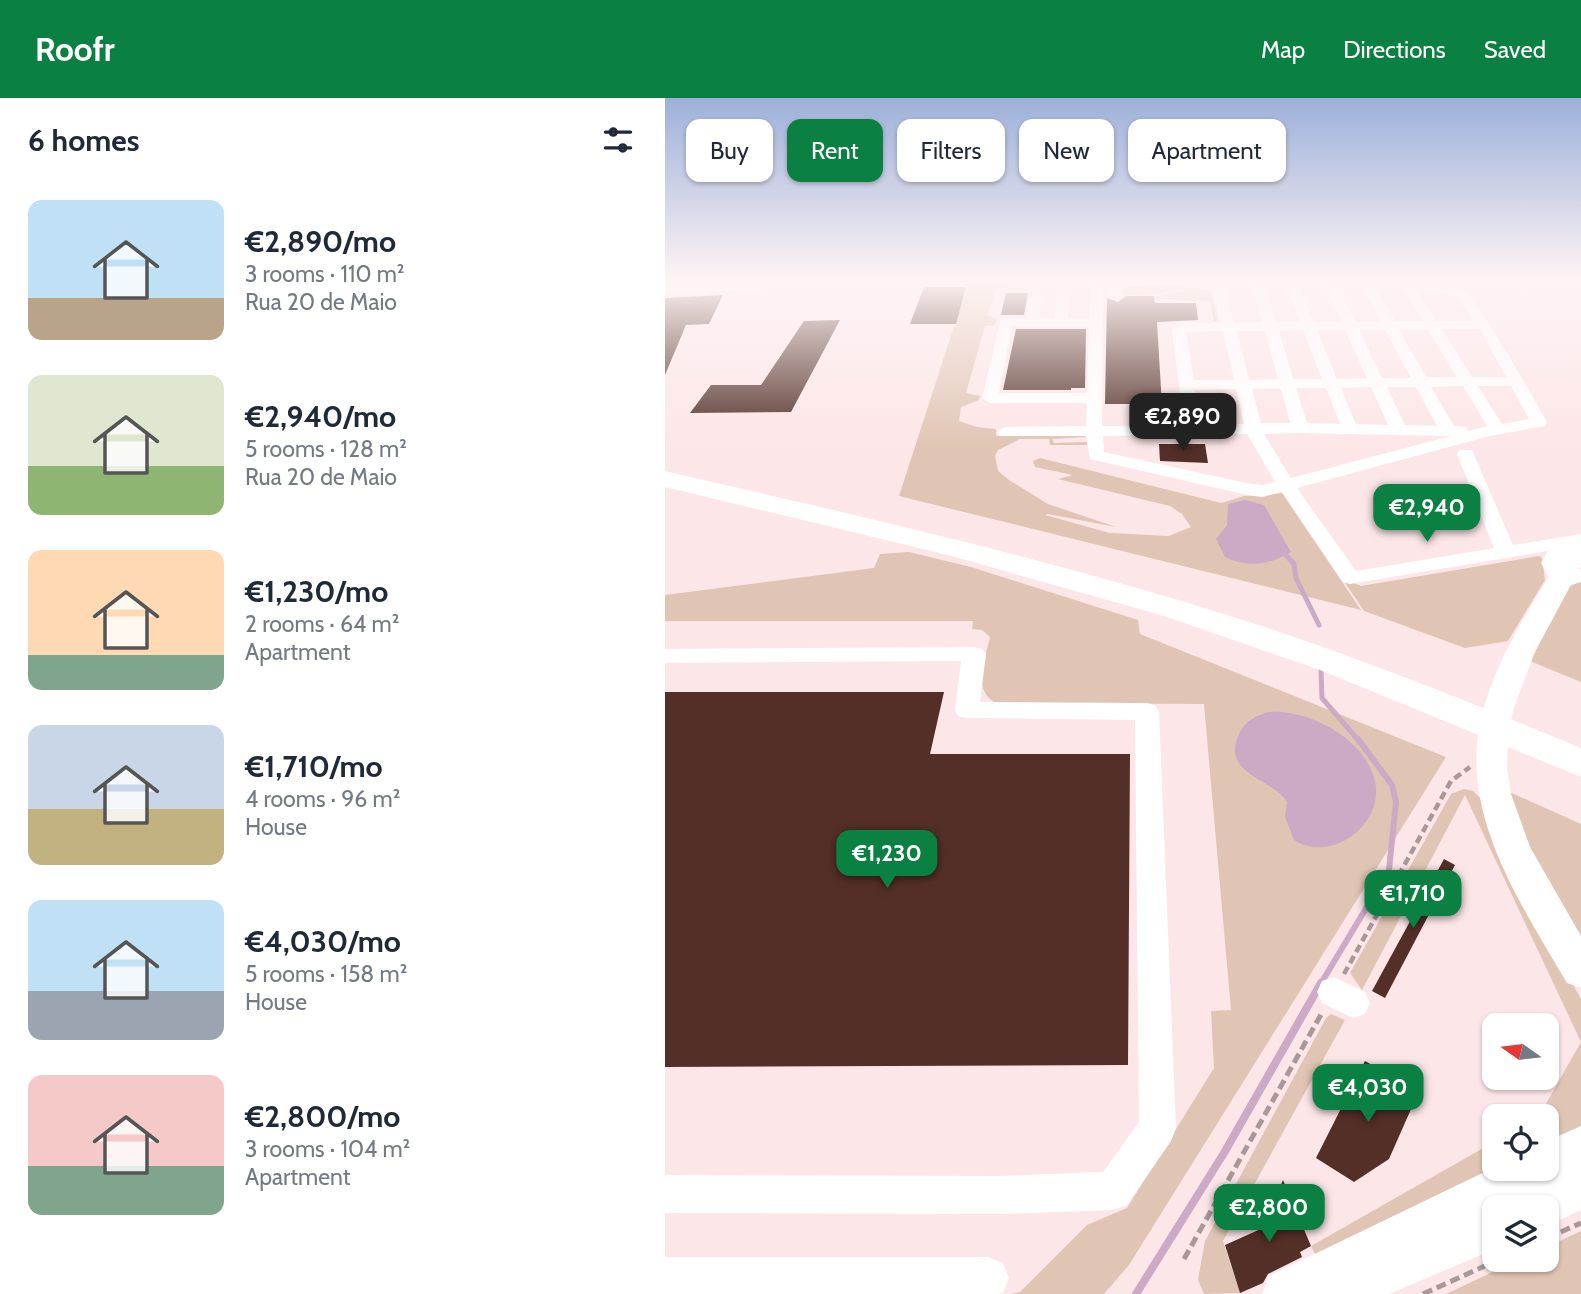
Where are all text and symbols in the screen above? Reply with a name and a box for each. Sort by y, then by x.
text: Roofr [35,29,115,69]
text: Map [1261,35,1305,64]
text: Directions [1343,35,1446,64]
text: Saved [1484,35,1546,64]
chip: Buy [686,119,773,182]
chip: Rent [787,119,883,182]
chip: Filters [897,119,1005,182]
chip: New [1019,119,1114,182]
chip: Apartment [1128,119,1286,182]
icon: filters [599,121,637,159]
text: 6 homes [28,122,139,159]
text: €2,890/mo [245,223,396,260]
icon: home [84,228,168,312]
text: 3 rooms · 110 m² [245,260,404,288]
text: Rua 20 de Maio [245,288,397,316]
pin: €2,890 [1126,394,1240,453]
text: €2,940/mo [245,398,396,435]
text: €2,890 [1145,402,1221,430]
icon: home [84,403,168,487]
text: 5 rooms · 128 m² [245,435,407,463]
text: Rua 20 de Maio [245,463,397,491]
pin: €2,940 [1370,484,1484,544]
text: €2,940 [1389,493,1465,521]
text: €1,230/mo [245,573,388,610]
icon: home [84,578,168,662]
text: 2 rooms · 64 m² [245,610,399,638]
text: Apartment [245,638,350,666]
text: €1,710/mo [245,748,383,785]
icon: home [84,753,168,837]
text: 4 rooms · 96 m² [245,785,400,813]
text: House [245,813,307,841]
pin: €1,230 [830,830,944,890]
text: €1,230 [852,839,922,867]
pin: €1,710 [1356,870,1470,930]
text: €1,710 [1380,879,1446,907]
text: €4,030/mo [245,923,401,960]
icon: home [84,928,168,1012]
text: 5 rooms · 158 m² [245,960,407,988]
text: House [245,988,307,1016]
north arrow [1482,1013,1559,1090]
map controls [1482,1013,1559,1272]
pin: €4,030 [1311,1065,1425,1124]
text: €4,030 [1328,1073,1408,1101]
text: €2,800/mo [245,1098,400,1135]
icon: home [84,1103,168,1187]
button: locate [1482,1104,1559,1181]
text: 3 rooms · 104 m² [245,1135,410,1163]
text: Apartment [245,1163,350,1191]
pin: €2,800 [1212,1184,1326,1244]
text: €2,800 [1230,1193,1308,1221]
button: layers [1482,1195,1559,1272]

